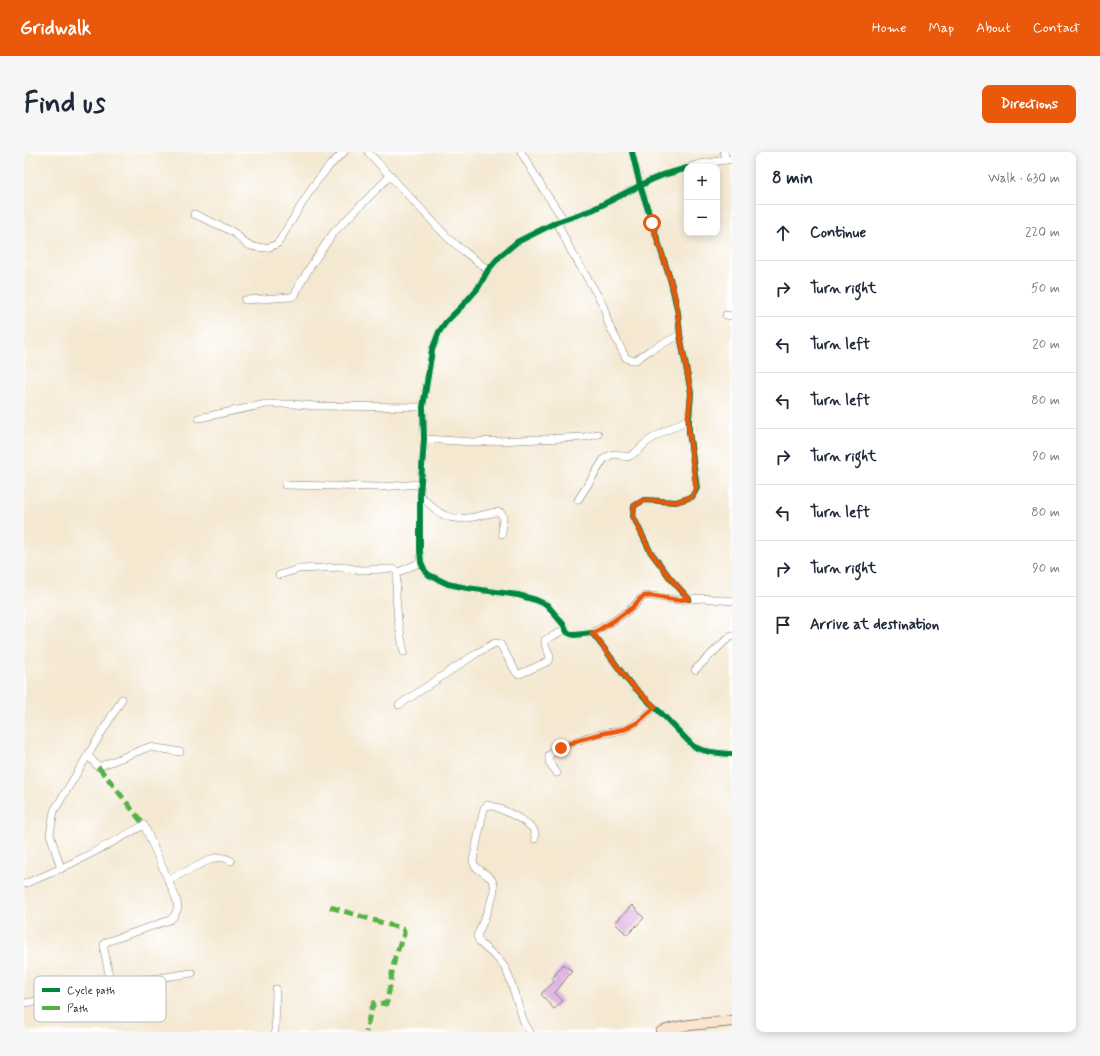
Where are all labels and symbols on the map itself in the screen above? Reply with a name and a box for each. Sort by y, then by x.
route start [643,214,661,232]
route end [552,739,570,757]
legend [34,976,166,1022]
text: Cycle path [67,984,115,998]
text: Path [67,1002,88,1016]

